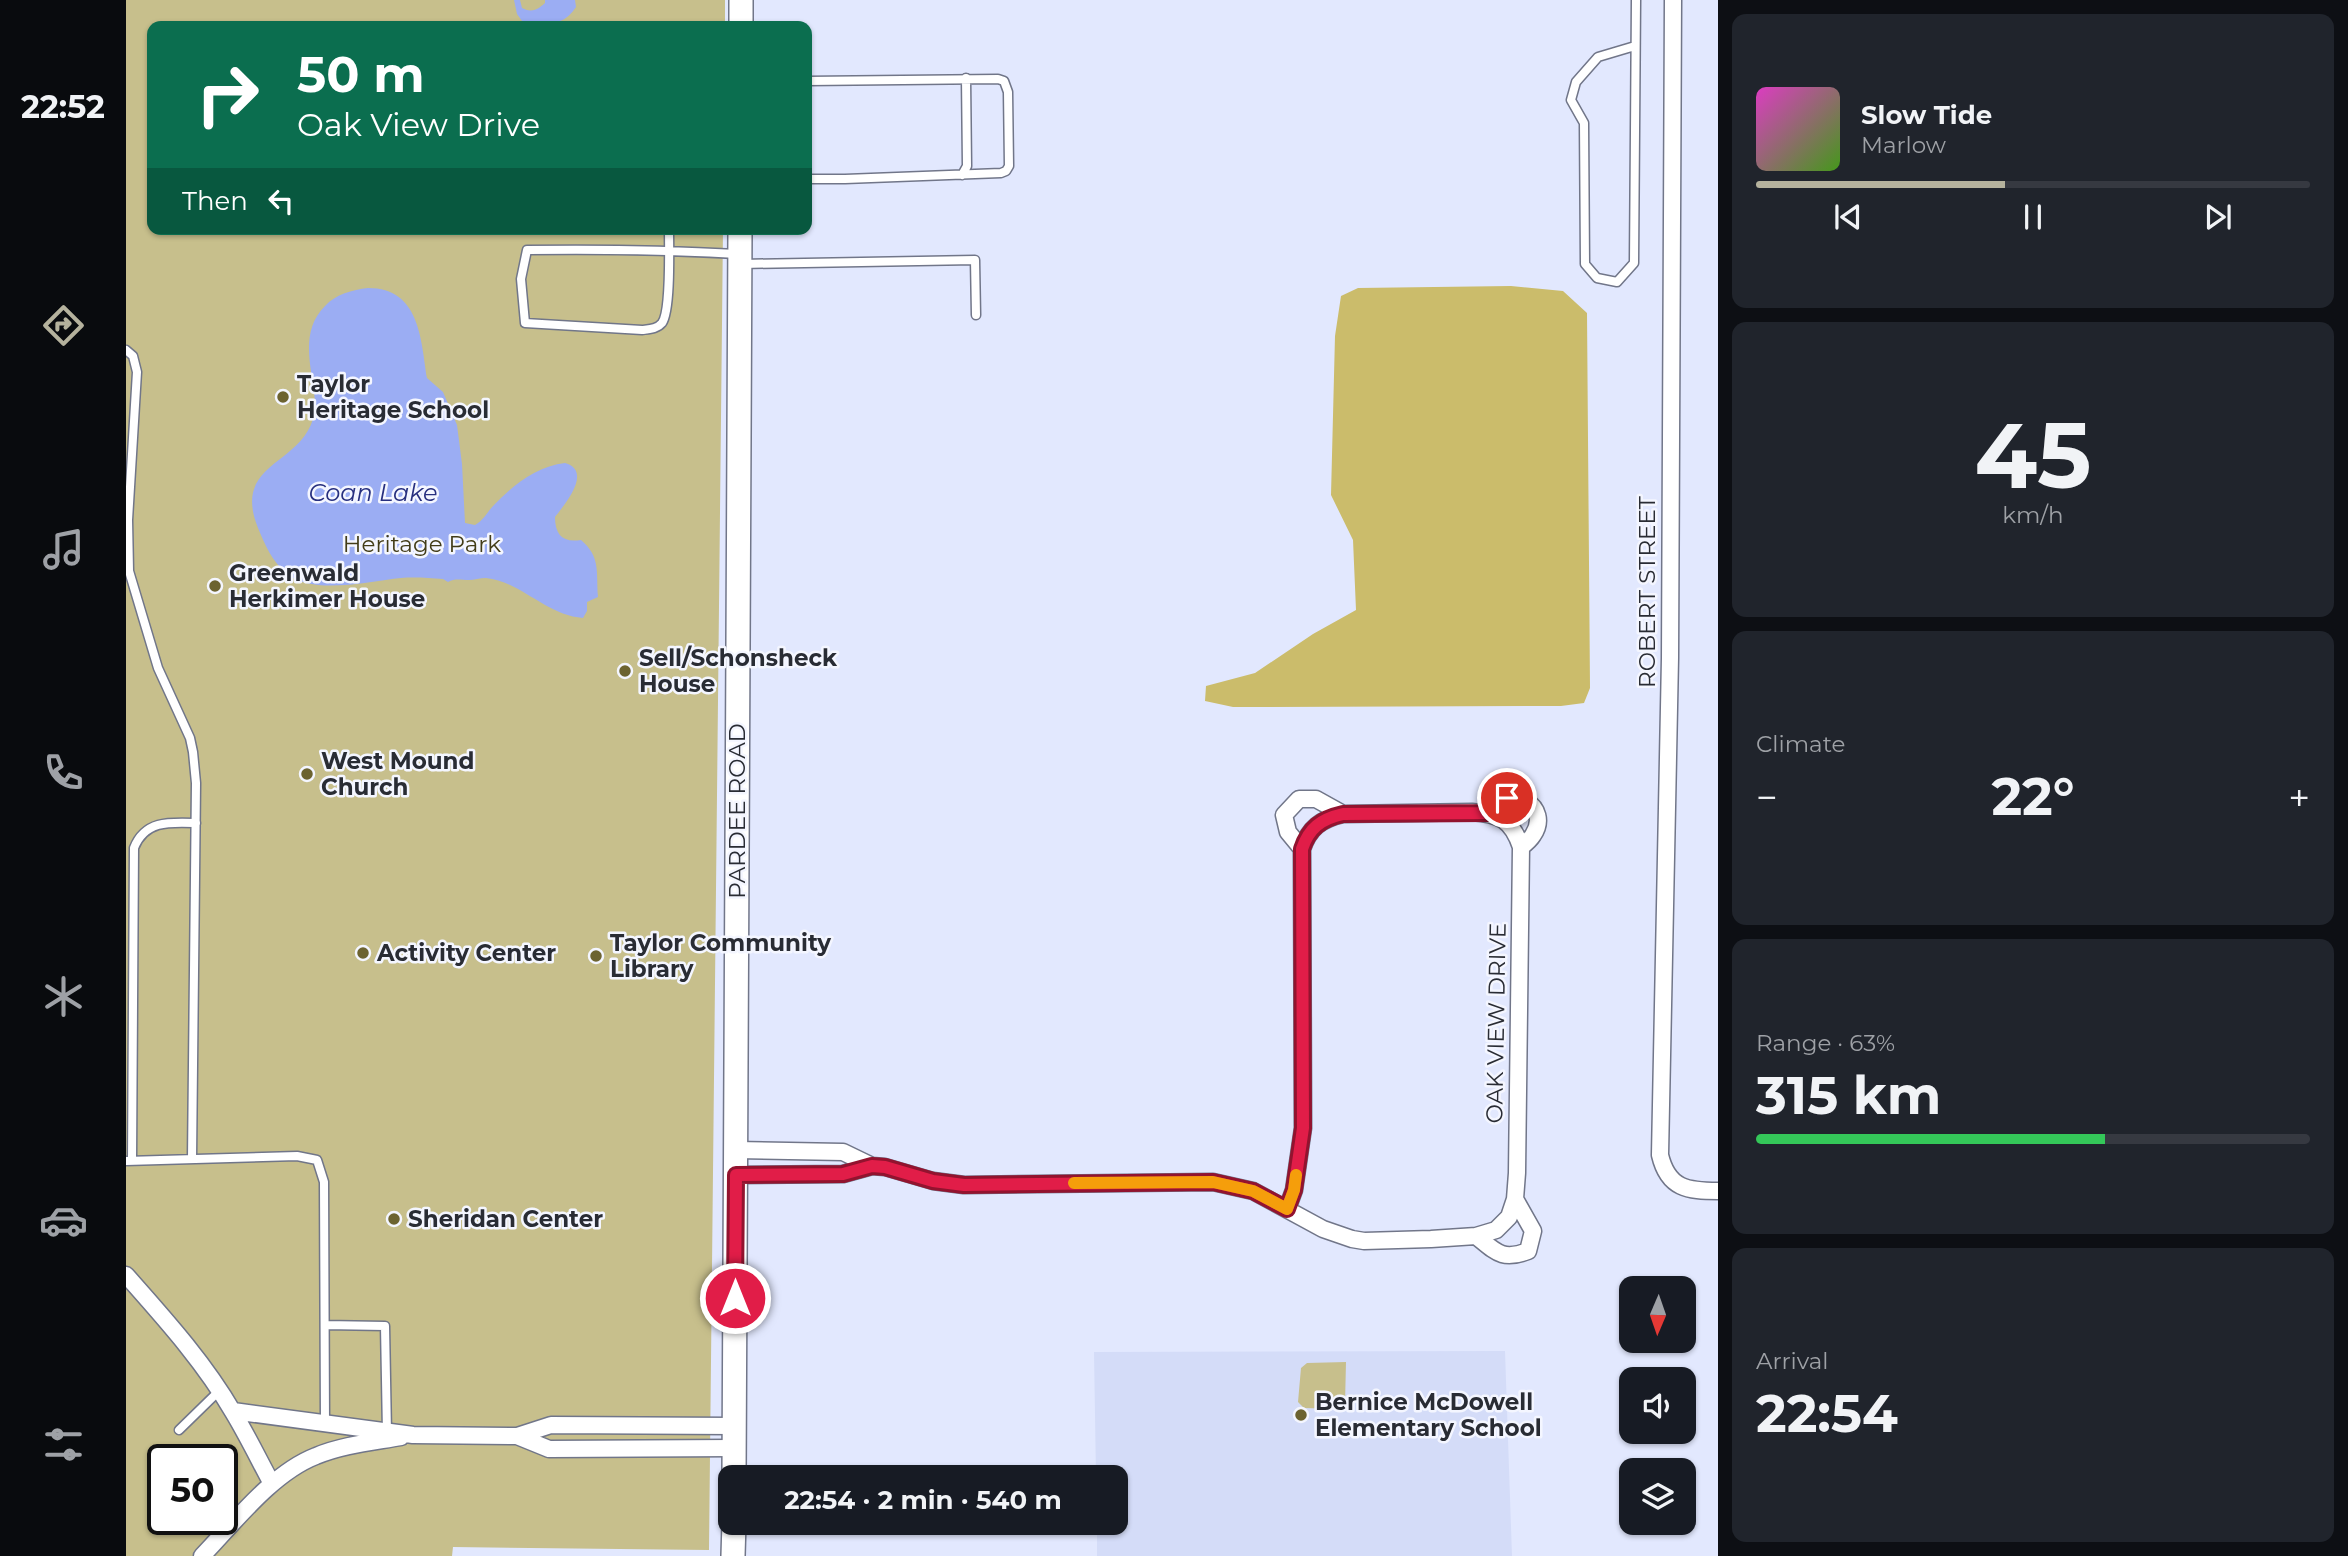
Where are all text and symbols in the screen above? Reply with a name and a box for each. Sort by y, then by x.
text: 50 m [297,45,425,104]
icon: right [182,49,273,140]
text: 22:52 [21,87,105,126]
text: Slow Tide [1861,99,1992,131]
text: Oak View Drive [297,105,540,144]
text: Marlow [1861,131,1946,159]
icon: left [262,182,300,220]
text: Then [182,185,248,217]
icon: previous [1829,198,1867,236]
icon: pause [2014,198,2052,236]
icon: next [2199,198,2237,236]
icon: directions [39,301,88,350]
place label: Taylor Heritage School [297,370,489,424]
marker: Taylor Heritage School [275,389,291,405]
text: 45 [1975,400,2091,511]
water label: Coan Lake [308,478,438,507]
street label: ROBERT STREET [1633,495,1661,688]
text: km/h [2002,501,2064,529]
icon: music [39,525,88,574]
park label: Heritage Park [343,530,501,558]
place label: Greenwald Herkimer House [229,559,425,613]
marker: Greenwald Herkimer House [207,578,223,594]
place label: Sell/Schonsheck House [639,644,838,698]
marker: Sell/Schonsheck House [617,663,633,679]
street label: PARDEE ROAD [723,723,751,899]
text: Climate [1756,730,1845,758]
place label: West Mound Church [321,747,474,801]
icon: phone [39,748,88,797]
text: 22° [1991,765,2075,828]
marker: West Mound Church [299,766,315,782]
pin [1477,768,1537,828]
text: − [1756,774,1778,821]
text: + [2288,774,2310,821]
icon: arrive [1488,779,1526,817]
street label: OAK VIEW DRIVE [1480,922,1512,1124]
place label: Taylor Community Library [610,929,831,983]
place label: Activity Center [376,939,556,967]
marker: Activity Center [355,945,371,961]
marker: Taylor Community Library [588,948,604,964]
icon: climate [39,972,88,1021]
text: Range · 63% [1756,1029,1895,1057]
text: 315 km [1756,1064,1941,1127]
icon: car [39,1196,88,1245]
place label: Sheridan Center [408,1205,603,1233]
marker: Sheridan Center [386,1211,402,1227]
position arrow [698,1261,772,1335]
north arrow [1619,1276,1696,1353]
map controls [1619,1276,1696,1535]
text: Arrival [1756,1347,1829,1375]
button: sound [1619,1367,1696,1444]
text: 22:54 [1756,1382,1898,1445]
place label: Bernice McDowell Elementary School [1315,1388,1542,1442]
marker: Bernice McDowell Elementary School [1293,1407,1309,1423]
icon: filters [39,1420,88,1469]
speed limit sign: 50 [147,1444,238,1535]
button: layers [1619,1458,1696,1535]
text: 22:54 · 2 min · 540 m [784,1484,1062,1516]

